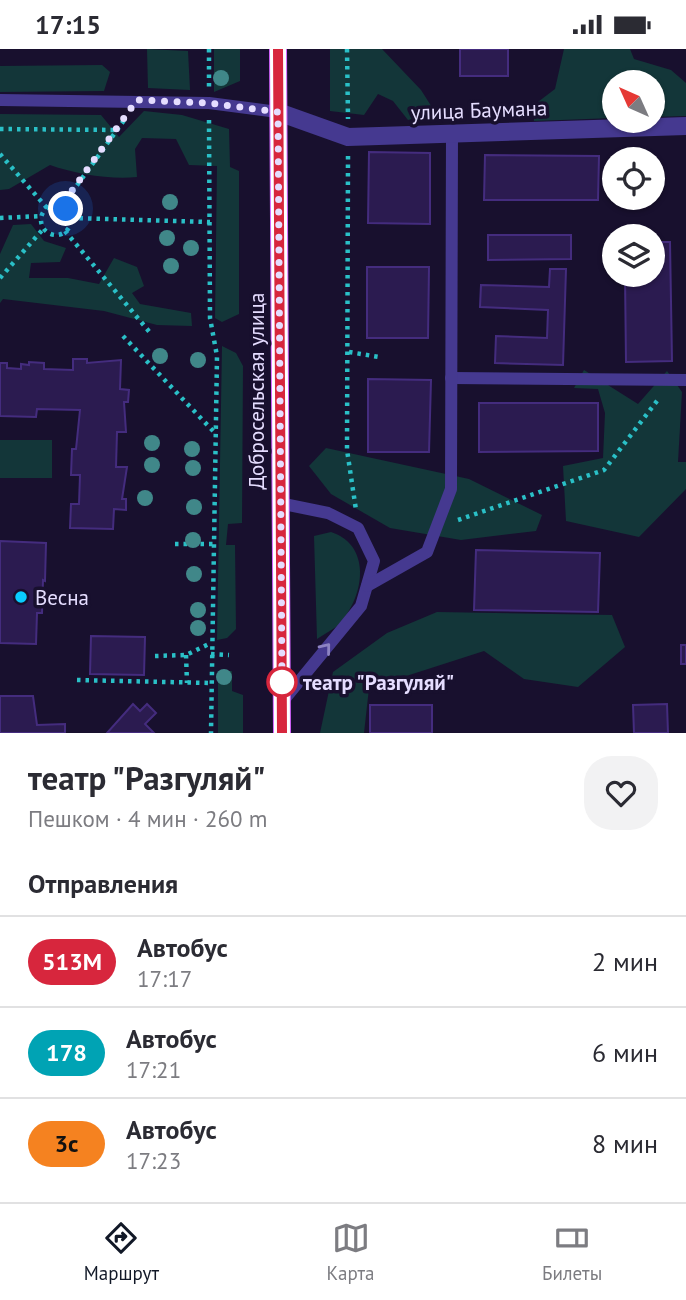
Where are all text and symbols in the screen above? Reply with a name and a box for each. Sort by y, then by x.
text: 17:15 [35,8,101,41]
north arrow [602,70,665,133]
map controls [602,70,665,287]
street label: улица Баумана [410,94,548,126]
button: locate [602,147,665,210]
your location [48,191,83,226]
button: layers [602,224,665,287]
street label: Добросельская улица [243,293,270,489]
place label: Весна [35,584,89,611]
marker: Весна [13,589,29,605]
one-way arrow [318,643,330,656]
marker: театр "Разгуляй" [267,667,297,697]
place label: театр "Разгуляй" [303,669,454,696]
text: театр "Разгуляй" [28,756,266,799]
button: heart [584,756,658,830]
text: Пешком · 4 мин · 260 m [28,804,267,833]
text: Отправления [28,867,178,900]
text: Автобус [137,931,228,964]
text: 2 мин [592,945,658,978]
text: 513М [42,946,102,977]
text: 17:17 [137,964,192,993]
text: Автобус [126,1022,217,1055]
text: 6 мин [592,1036,658,1069]
text: 178 [46,1037,87,1068]
text: 17:21 [126,1055,181,1084]
text: Автобус [126,1113,217,1146]
text: 8 мин [592,1127,658,1160]
text: 3с [55,1128,79,1159]
text: 17:23 [126,1146,181,1175]
tab: Маршрут [84,1219,159,1285]
tab: Карта [327,1219,375,1285]
tab: Билеты [542,1219,602,1285]

